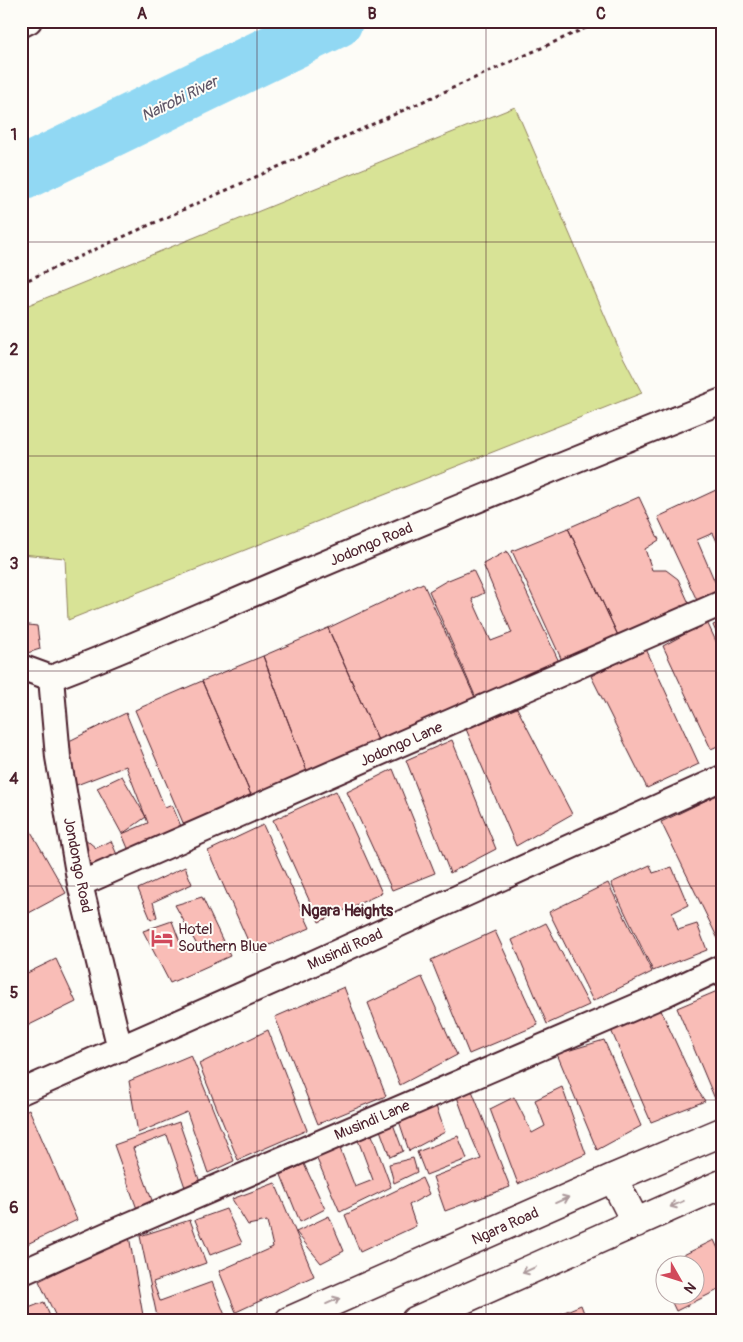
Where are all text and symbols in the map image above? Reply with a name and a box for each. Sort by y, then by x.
text: A [137,4,148,24]
text: B [367,4,377,24]
text: C [596,4,606,24]
water label: Nairobi River [138,71,223,126]
text: 1 [11,125,17,145]
text: 2 [10,340,19,360]
street label: Jodongo Road [327,518,416,571]
text: 3 [10,554,19,574]
street label: Jodongo Lane [357,718,446,771]
text: 4 [9,769,19,789]
street label: Jondongo Road [59,816,96,914]
district label: Ngara Heights [301,901,394,921]
place label: Hotel Southern Blue [178,920,268,956]
street label: Musindi Road [305,924,386,974]
hotel icon: Hotel Southern Blue [149,925,175,951]
text: 5 [10,983,19,1003]
street label: Musindi Lane [332,1096,413,1145]
one-way arrow [554,1195,569,1205]
text: 6 [9,1198,19,1218]
one-way arrow [670,1200,685,1210]
street label: Ngara Road [469,1203,542,1250]
north arrow [656,1254,706,1304]
one-way arrow [522,1266,537,1276]
text: N [680,1279,699,1297]
one-way arrow [325,1296,340,1306]

